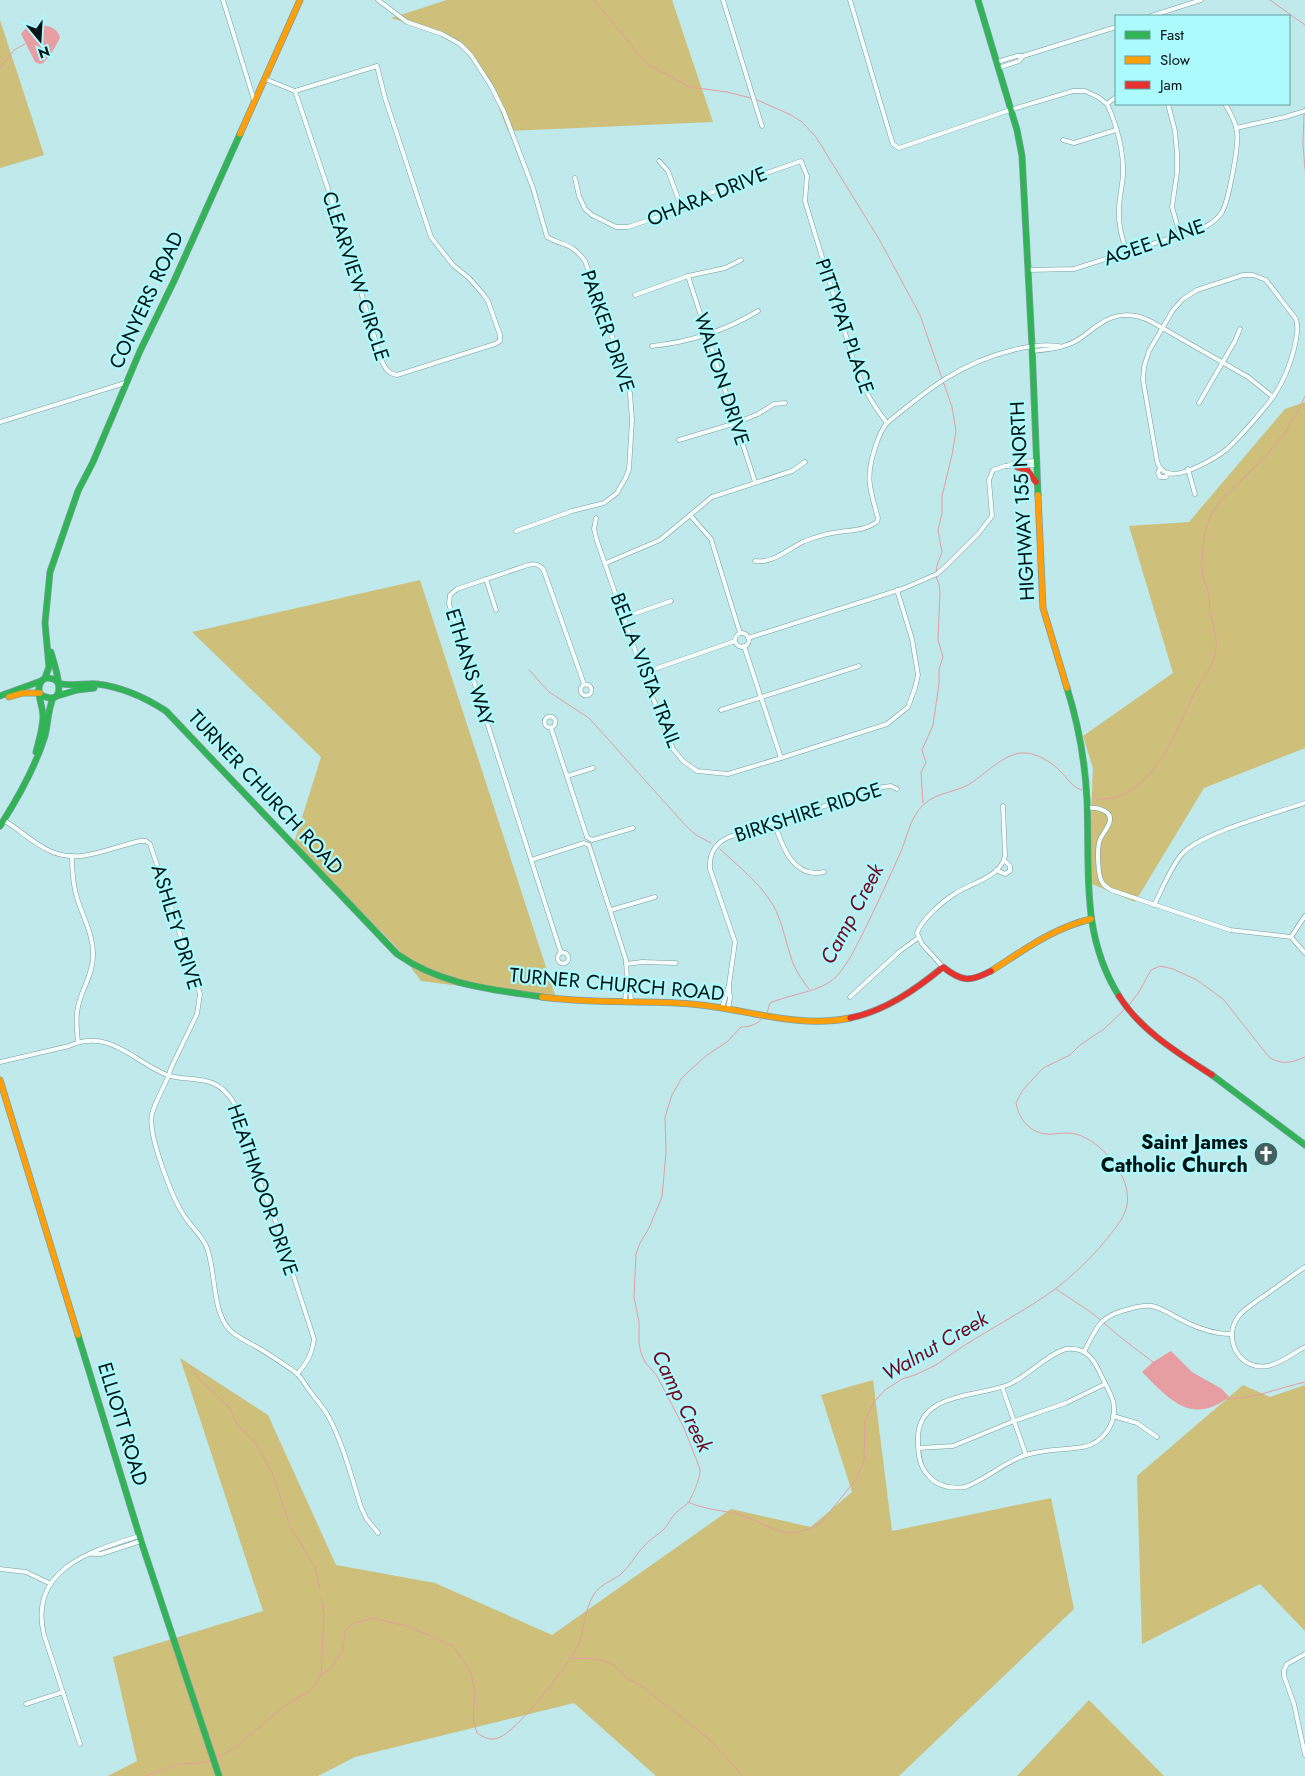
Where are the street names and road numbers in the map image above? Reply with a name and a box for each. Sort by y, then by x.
street label: OHARA DRIVE [643,159,772,234]
street label: CLEARVIEW CIRCLE [314,188,397,365]
street label: AGEE LANE [1100,212,1209,273]
street label: CONYERS ROAD [102,227,191,374]
street label: PITTYPAT PLACE [808,255,881,398]
street label: PARKER DRIVE [573,266,642,396]
street label: WALTON DRIVE [686,309,757,449]
street label: HIGHWAY 155 NORTH [1003,401,1042,601]
street label: BELLA VISTA TRAIL [603,589,688,752]
street label: ETHANS WAY [438,605,501,730]
street label: TURNER CHURCH ROAD [181,704,350,881]
street label: BIRKSHIRE RIDGE [731,775,885,850]
street label: ASHLEY DRIVE [144,861,209,993]
street label: TURNER CHURCH ROAD [508,961,726,1008]
street label: HEATHMOOR DRIVE [220,1101,305,1280]
street label: ELLIOTT ROAD [90,1359,155,1489]

